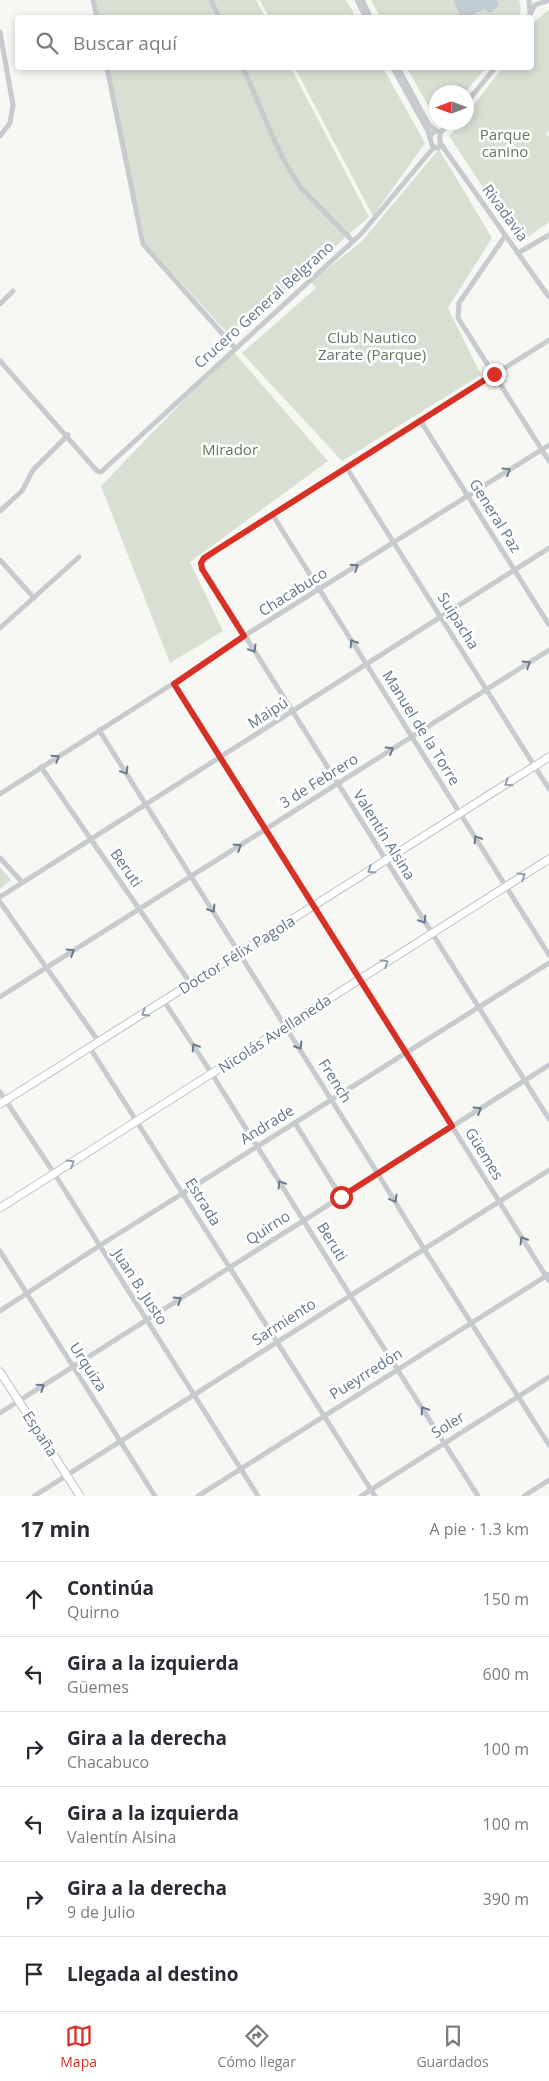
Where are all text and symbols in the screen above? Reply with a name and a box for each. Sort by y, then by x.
search box [15,15,534,70]
icon: search [33,29,61,57]
text: Buscar aquí [73,30,177,56]
north arrow [429,85,474,130]
park label: Parque canino [480,124,530,161]
street label: Rivadavia [478,180,533,245]
street label: Crucero General Belgrano [189,236,337,372]
park label: Club Nautico Zarate (Parque) [318,327,426,364]
route end [483,363,506,386]
park label: Mirador [202,439,258,459]
one-way arrow [501,467,510,477]
street label: General Paz [465,475,526,556]
street label: Chacabuco [254,562,330,620]
one-way arrow [349,564,359,573]
street label: Suipacha [434,588,484,653]
one-way arrow [349,639,359,648]
one-way arrow [247,644,256,653]
one-way arrow [522,660,531,670]
street label: Manuel de la Torre [378,666,465,789]
street label: Maipú [244,692,291,733]
one-way arrow [385,747,394,757]
street label: 3 de Febrero [275,748,362,812]
one-way arrow [50,755,59,764]
one-way arrow [119,766,129,775]
one-way arrow [504,776,513,786]
street label: Valentín Alsina [349,786,421,883]
one-way arrow [473,836,483,845]
one-way arrow [232,843,241,853]
street label: Beruti [106,844,147,891]
one-way arrow [367,864,376,873]
one-way arrow [517,873,526,882]
one-way arrow [205,903,215,912]
street label: Doctor Félix Pagola [175,910,298,998]
one-way arrow [417,915,427,924]
one-way arrow [65,949,74,958]
one-way arrow [379,960,389,969]
street label: Nicolás Avellaneda [214,989,335,1077]
one-way arrow [141,1007,150,1016]
one-way arrow [292,1041,302,1050]
one-way arrow [191,1043,201,1052]
street label: French [315,1055,357,1106]
street label: Andrade [236,1100,297,1149]
one-way arrow [472,1106,481,1116]
street label: Güemes [461,1124,509,1183]
one-way arrow [65,1159,74,1169]
street label: Estrada [181,1174,226,1229]
one-way arrow [278,1181,288,1190]
route start [330,1186,353,1209]
one-way arrow [387,1194,397,1203]
street label: Quirno [241,1205,293,1249]
street label: Beruti [313,1218,353,1265]
one-way arrow [520,1237,529,1246]
street label: Juan B. Justo [108,1243,173,1328]
street label: Sarmiento [248,1293,319,1349]
one-way arrow [173,1297,182,1306]
street label: Urquiza [66,1338,112,1395]
street label: Pueyrredón [325,1343,406,1403]
one-way arrow [35,1384,45,1393]
street label: Soler [427,1406,468,1442]
street label: España [19,1407,63,1460]
one-way arrow [421,1407,430,1416]
text: 17 min [20,1515,90,1543]
text: A pie · 1.3 km [430,1518,529,1540]
text: Continúa [67,1575,154,1601]
icon: ahead [20,1585,48,1613]
text: 150 m [483,1588,529,1610]
text: Quirno [67,1601,119,1623]
text: Gira a la izquierda [67,1650,239,1676]
icon: left [20,1660,48,1688]
text: 600 m [483,1663,529,1685]
text: Güemes [67,1676,129,1698]
text: Gira a la derecha [67,1725,227,1751]
icon: right [20,1735,48,1763]
text: 100 m [483,1738,529,1760]
text: Chacabuco [67,1751,149,1773]
text: Gira a la izquierda [67,1800,239,1826]
icon: left [20,1810,48,1838]
text: 100 m [483,1813,529,1835]
text: Valentín Alsina [67,1826,177,1848]
text: Gira a la derecha [67,1875,227,1901]
icon: right [20,1885,48,1913]
text: 390 m [483,1888,529,1910]
text: 9 de Julio [67,1901,135,1923]
icon: arrive [20,1960,48,1988]
text: Llegada al destino [67,1961,239,1987]
tab: Mapa [60,2022,97,2071]
tab: Cómo llegar [218,2022,296,2071]
tab: Guardados [416,2022,489,2071]

